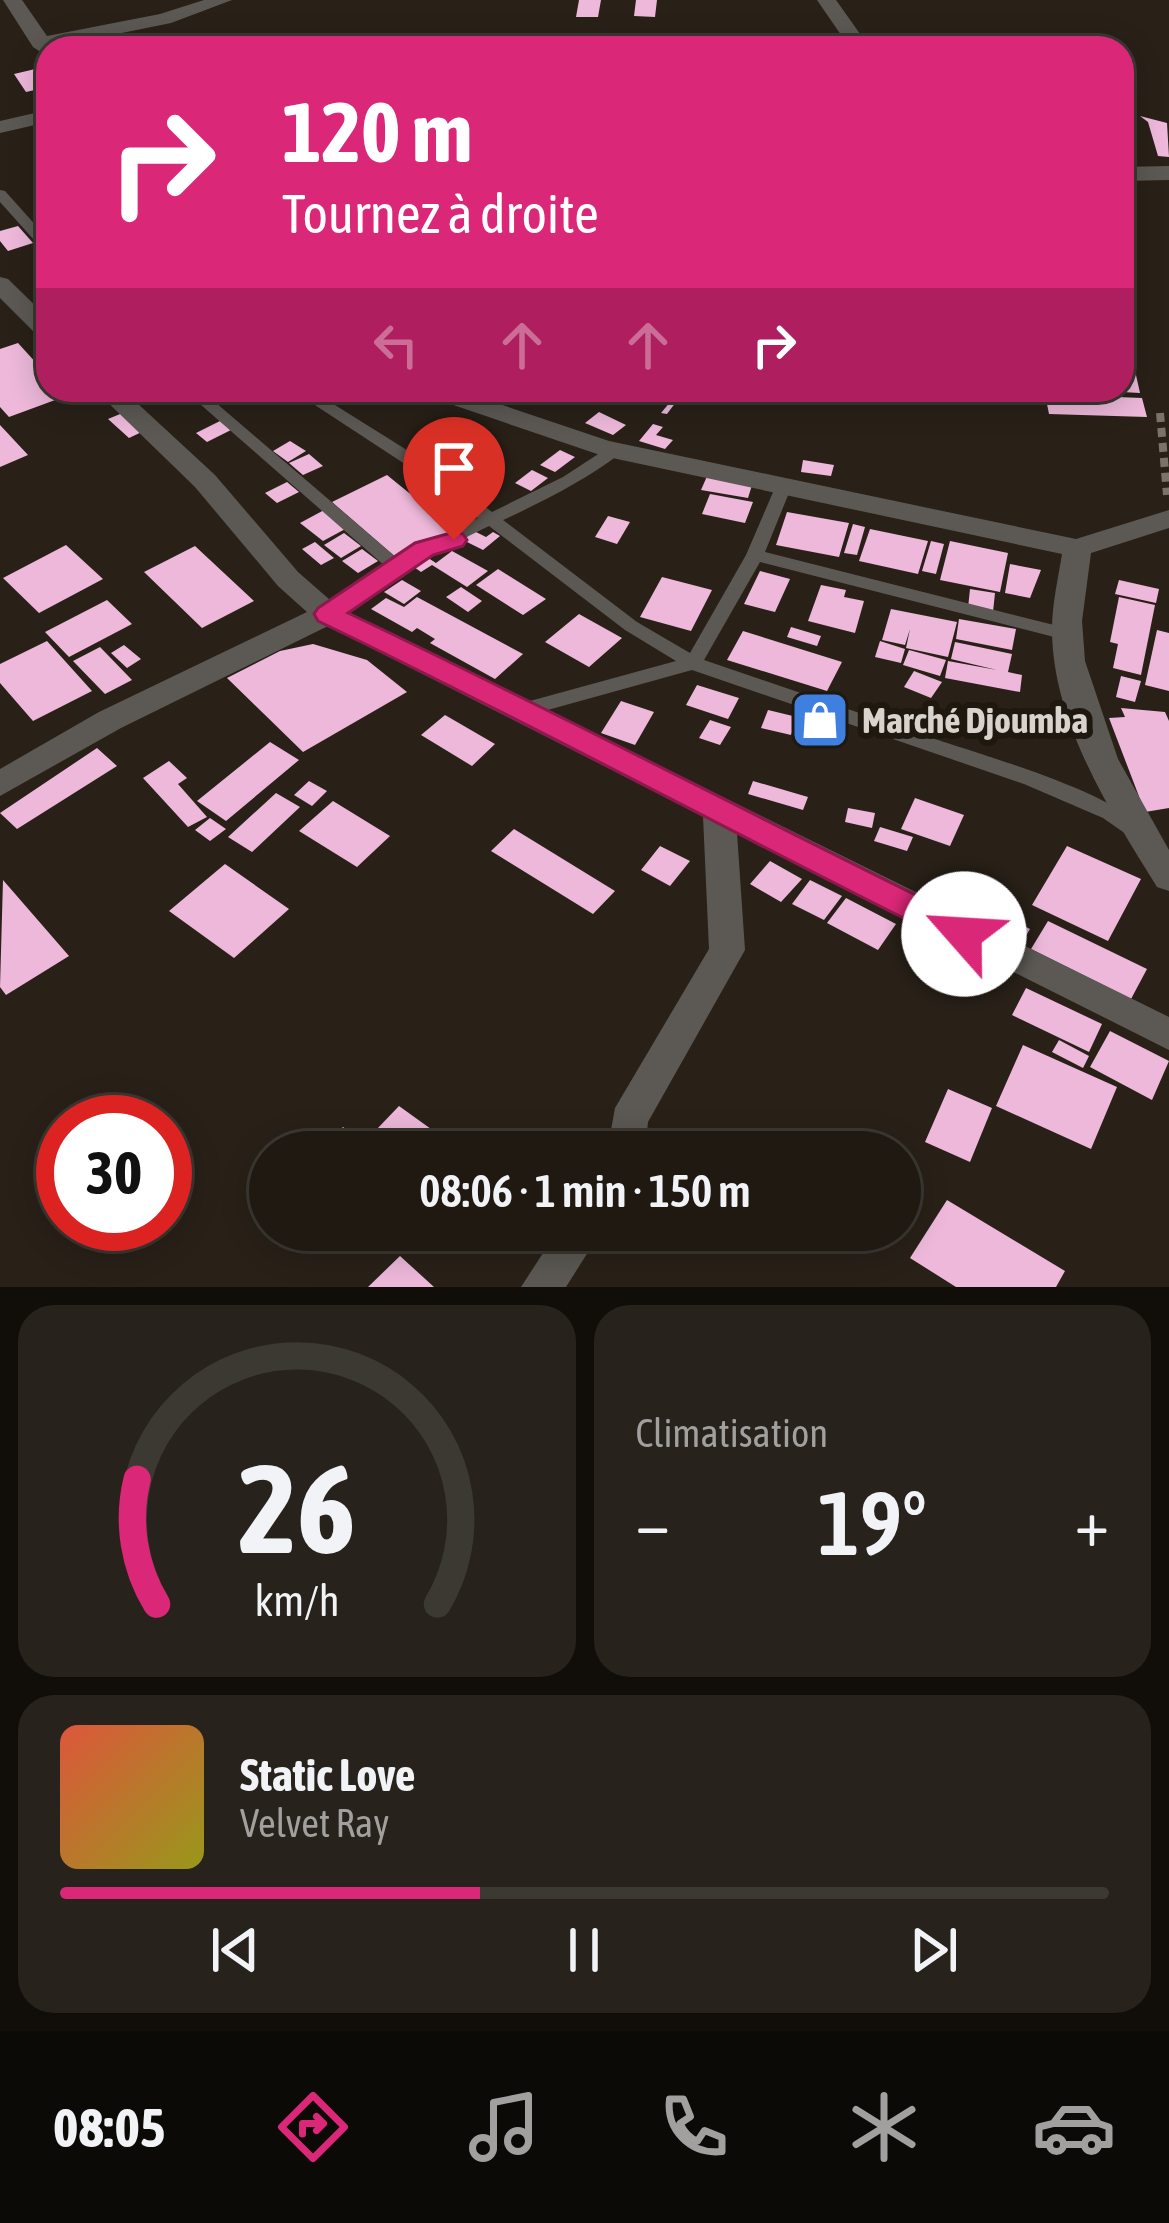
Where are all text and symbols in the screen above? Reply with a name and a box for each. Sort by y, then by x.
icon: right [84,84,240,240]
text: 120 m [282,84,472,180]
text: Tournez à droite [282,183,599,244]
icon: left [363,312,429,378]
icon: ahead [489,312,555,378]
icon: ahead [615,312,681,378]
icon: right [741,312,807,378]
pin [403,417,505,540]
icon: arrive [421,435,487,501]
shop icon: Marché Djoumba [789,689,851,751]
place label: Marché Djoumba [862,699,1088,741]
position arrow [901,871,1027,997]
speed limit sign: 30 [36,1095,192,1251]
text: 08:06 · 1 min · 150 m [419,1165,751,1217]
text: Climatisation [636,1411,828,1455]
text: 26 [238,1436,355,1579]
text: 19° [818,1471,927,1574]
text: − [636,1484,670,1560]
text: + [1075,1484,1109,1560]
text: km/h [254,1576,339,1625]
text: Static Love [240,1749,416,1801]
text: Velvet Ray [240,1801,389,1845]
icon: previous [202,1917,268,1983]
icon: pause [551,1917,617,1983]
icon: next [901,1917,967,1983]
icon: directions [271,2085,355,2169]
icon: music [462,2085,546,2169]
icon: phone [652,2085,736,2169]
icon: climate [842,2085,926,2169]
icon: car [1032,2085,1116,2169]
text: 08:05 [53,2097,165,2158]

